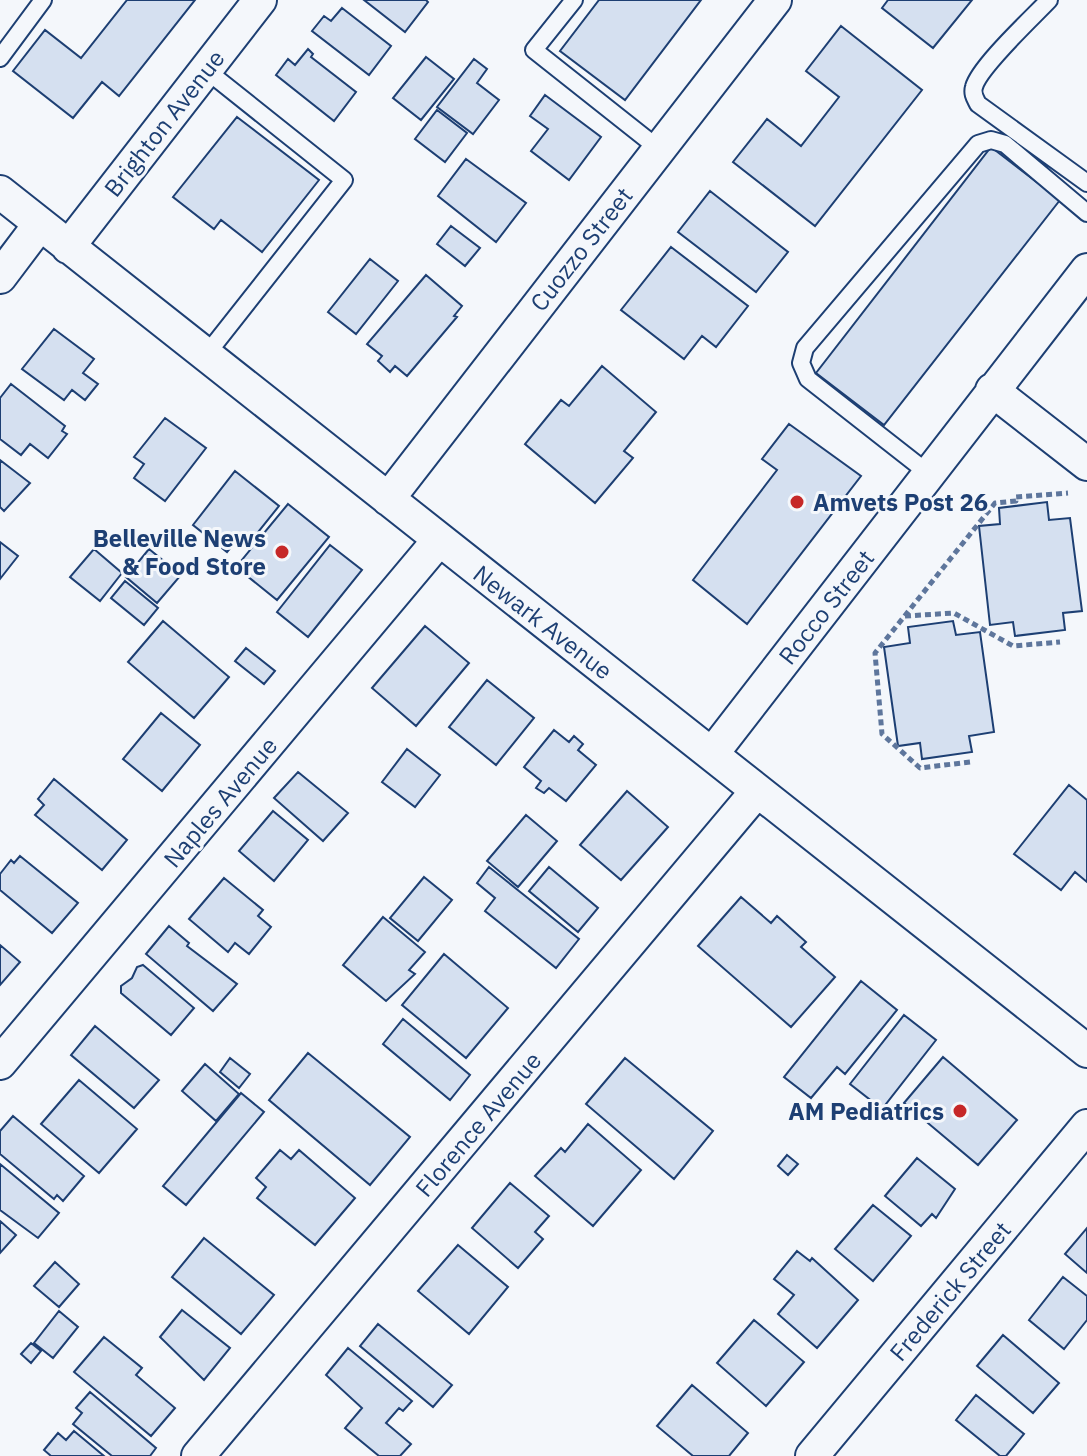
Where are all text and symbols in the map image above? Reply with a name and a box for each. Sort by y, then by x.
street label: Brighton Avenue [97,43,231,203]
street label: Cuozzo Street [523,181,639,317]
place label: Amvets Post 26 [813,486,988,518]
marker: Amvets Post 26 [788,493,806,511]
place label: Belleville News & Food Store [93,522,266,582]
marker: Belleville News & Food Store [273,543,291,561]
street label: Rocco Street [771,543,881,671]
street label: Newark Avenue [467,558,619,686]
street label: Naples Avenue [156,730,284,874]
street label: Florence Avenue [408,1045,548,1203]
place label: AM Pediatrics [788,1095,944,1127]
marker: AM Pediatrics [951,1102,969,1120]
street label: Frederick Street [882,1214,1018,1368]

